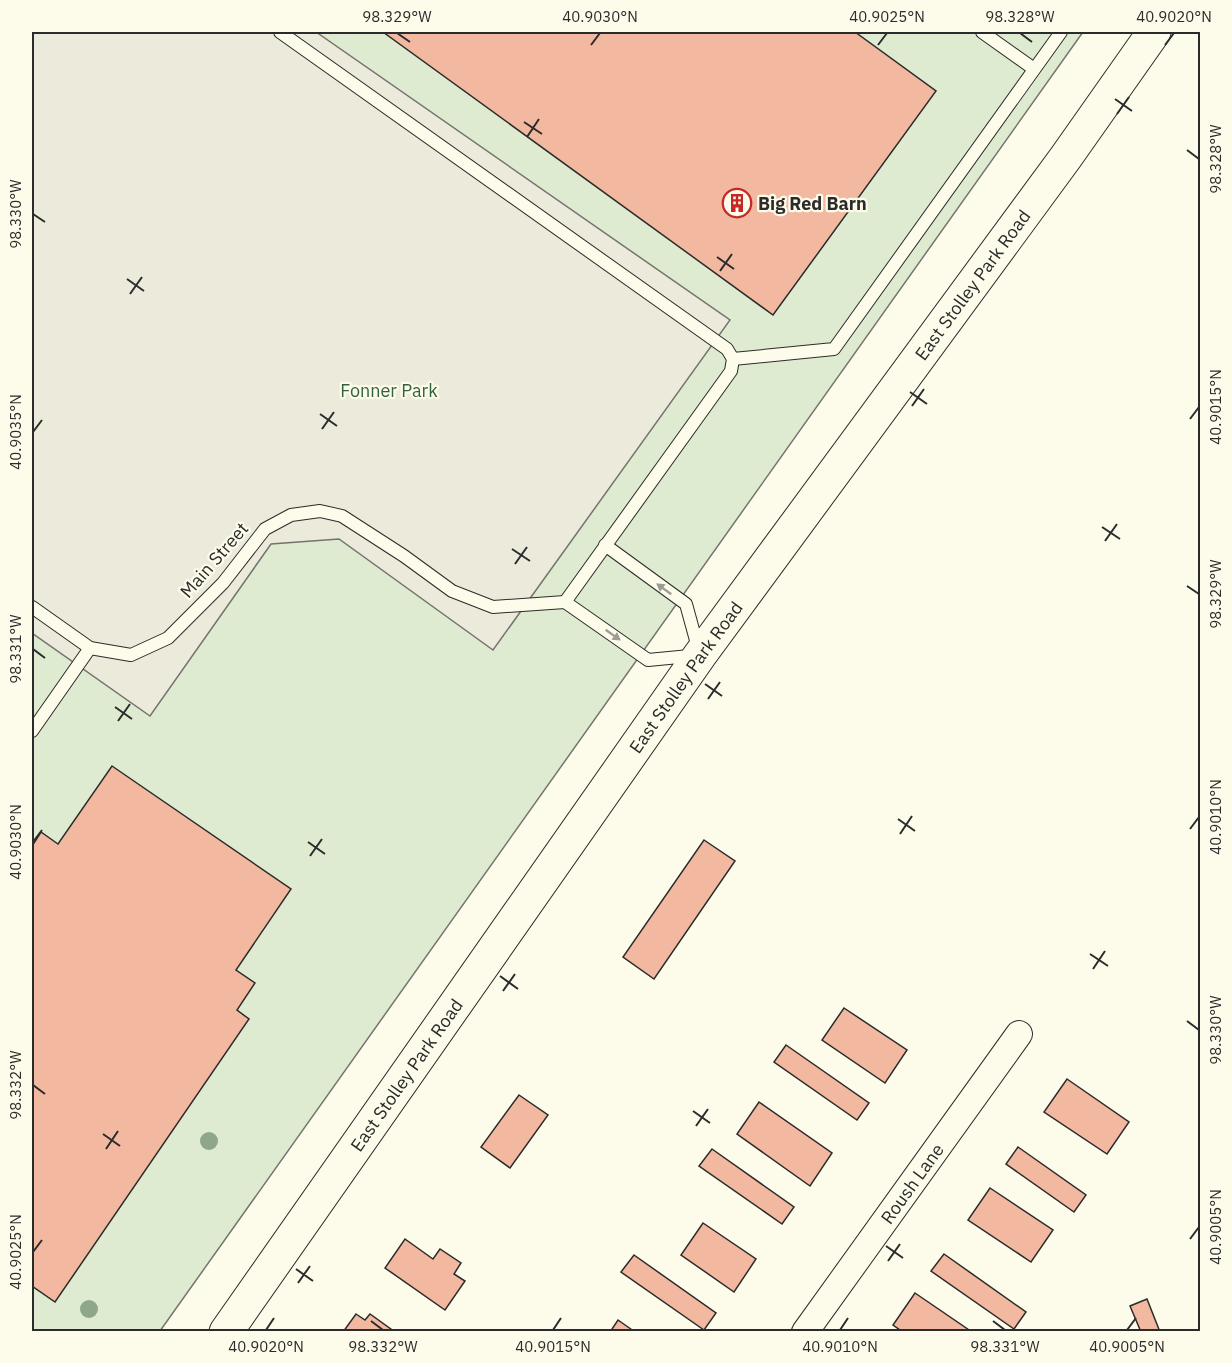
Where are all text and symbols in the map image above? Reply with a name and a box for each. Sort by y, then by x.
text: 98.329°W [362,7,432,26]
text: 40.9030°N [562,7,638,26]
text: 40.9025°N [849,7,925,26]
text: 98.328°W [985,7,1055,26]
text: 40.9020°N [1136,7,1212,26]
text: 98.328°W [1206,124,1225,194]
text: 98.330°W [6,179,25,249]
building icon: Big Red Barn [721,187,753,219]
place label: Big Red Barn [758,192,867,215]
street label: East Stolley Park Road [909,205,1035,364]
text: 40.9015°N [1206,369,1225,445]
park label: Fonner Park [340,379,438,402]
text: 40.9035°N [6,394,25,470]
street label: Main Street [175,518,253,602]
text: 98.329°W [1206,559,1225,629]
one-way arrow [657,583,672,595]
street label: East Stolley Park Road [623,597,747,757]
text: 98.331°W [6,614,25,684]
one-way arrow [604,629,620,641]
text: 40.9010°N [1206,779,1225,855]
text: 40.9030°N [6,804,25,880]
street label: East Stolley Park Road [345,994,467,1156]
text: 98.330°W [1206,995,1225,1065]
text: 98.332°W [6,1050,25,1120]
street label: Roush Lane [875,1139,948,1228]
text: 40.9005°N [1206,1189,1225,1265]
text: 40.9025°N [6,1214,25,1290]
text: 40.9020°N [228,1337,304,1356]
text: 98.332°W [348,1337,418,1356]
text: 40.9015°N [515,1337,591,1356]
text: 40.9010°N [802,1337,878,1356]
text: 98.331°W [970,1337,1040,1356]
text: 40.9005°N [1089,1337,1165,1356]

